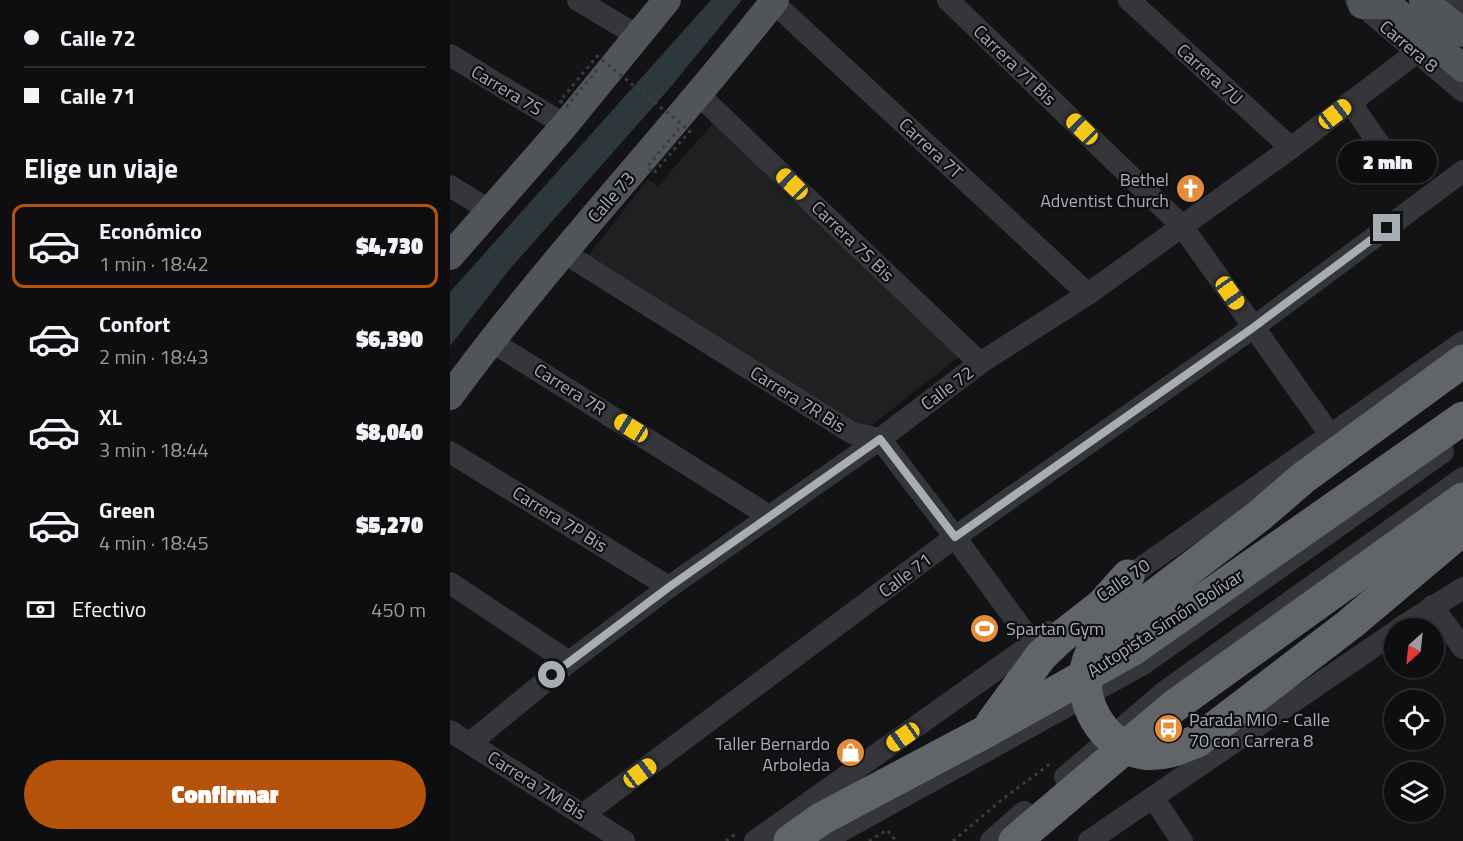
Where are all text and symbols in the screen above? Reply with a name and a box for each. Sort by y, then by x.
street label: Carrera 8 [1374,13,1444,79]
street label: Carrera 7T Bis [967,18,1063,112]
text: Calle 72 [60,21,136,55]
street label: Carrera 7U [1171,37,1249,111]
street label: Carrera 7S [466,58,548,122]
text: Calle 71 [60,79,136,113]
car [1315,96,1355,132]
car [1063,110,1101,148]
street label: Carrera 7T [893,111,969,185]
callout: 2 min [1338,141,1436,183]
text: 2 min [1363,146,1412,177]
text: Elige un viaje [24,147,178,188]
street label: Calle 73 [581,165,641,229]
car [773,165,811,203]
place label: Bethel Adventist Church [1040,166,1169,214]
church icon: Bethel Adventist Church [1174,173,1206,205]
street label: Carrera 7S Bis [805,194,901,288]
text: Económico [99,214,202,248]
route end [1373,214,1400,241]
icon: car [27,219,81,273]
text: $4,730 [356,229,423,263]
text: 1 min · 18:42 [99,248,209,279]
car [1212,273,1248,313]
text: Confort [99,307,170,341]
icon: car [27,312,81,366]
text: $6,390 [356,322,423,356]
text: 2 min · 18:43 [99,341,209,372]
street label: Carrera 7R [529,356,611,422]
street label: Carrera 7R Bis [745,359,851,439]
street label: Calle 72 [915,359,979,417]
text: XL [99,400,122,434]
icon: car [27,405,81,459]
car [611,411,651,445]
text: $8,040 [356,415,423,449]
text: 3 min · 18:44 [99,434,209,465]
street label: Carrera 7P Bis [507,479,613,559]
text: Green [99,493,155,527]
icon: car [27,498,81,552]
text: $5,270 [356,508,423,542]
text: 4 min · 18:45 [99,527,209,558]
street label: Calle 71 [873,546,937,604]
street label: Calle 70 [1091,552,1155,608]
street label: Autopista Simón Bolívar [1082,562,1248,684]
text: Efectivo [72,592,146,626]
icon: cash [24,593,57,626]
text: 450 m [371,594,426,625]
sports icon: Spartan Gym [969,612,1001,644]
place label: Spartan Gym [1006,615,1104,642]
north arrow [1384,618,1444,678]
map controls [1384,618,1444,822]
route start [538,661,565,688]
button: locate [1384,690,1444,750]
place label: Parada MIO - Calle 70 con Carrera 8 [1189,706,1330,754]
bus stop icon: Parada MIO - Calle 70 con Carrera 8 [1152,713,1184,745]
car [883,719,923,755]
place label: Taller Bernardo Arboleda [715,730,830,778]
shop icon: Taller Bernardo Arboleda [835,737,867,769]
street label: Carrera 7M Bis [482,744,592,826]
car [620,755,660,791]
button: Confirmar [24,760,426,829]
button: layers [1384,762,1444,822]

